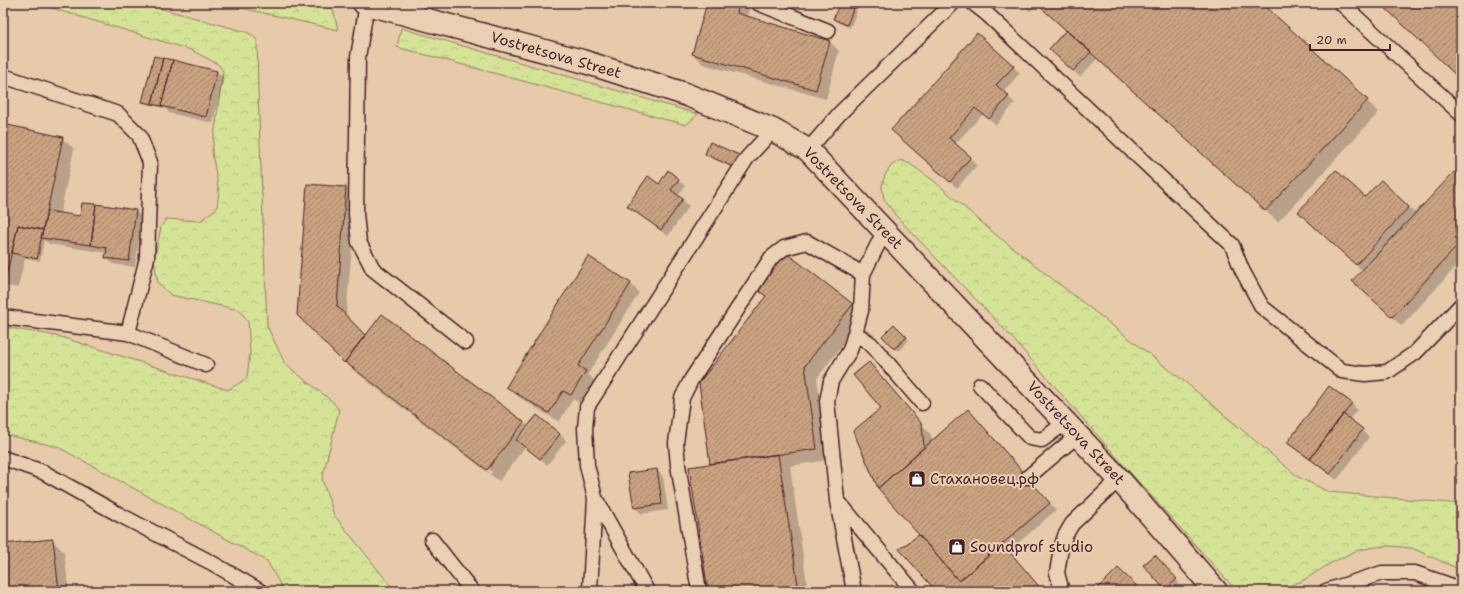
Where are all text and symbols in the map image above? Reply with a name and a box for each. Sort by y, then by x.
scale bar [1310,26,1390,52]
street label: Vostretsova Street [488,27,624,83]
text: 20 m [1316,32,1347,48]
street label: Vostretsova Street [799,143,907,253]
street label: Vostretsova Street [1023,377,1129,489]
shop icon: Стахановец.рф [907,469,927,489]
place label: Стахановец.рф [930,469,1039,489]
shop icon: Soundprof studio [947,537,967,557]
place label: Soundprof studio [970,537,1093,557]

